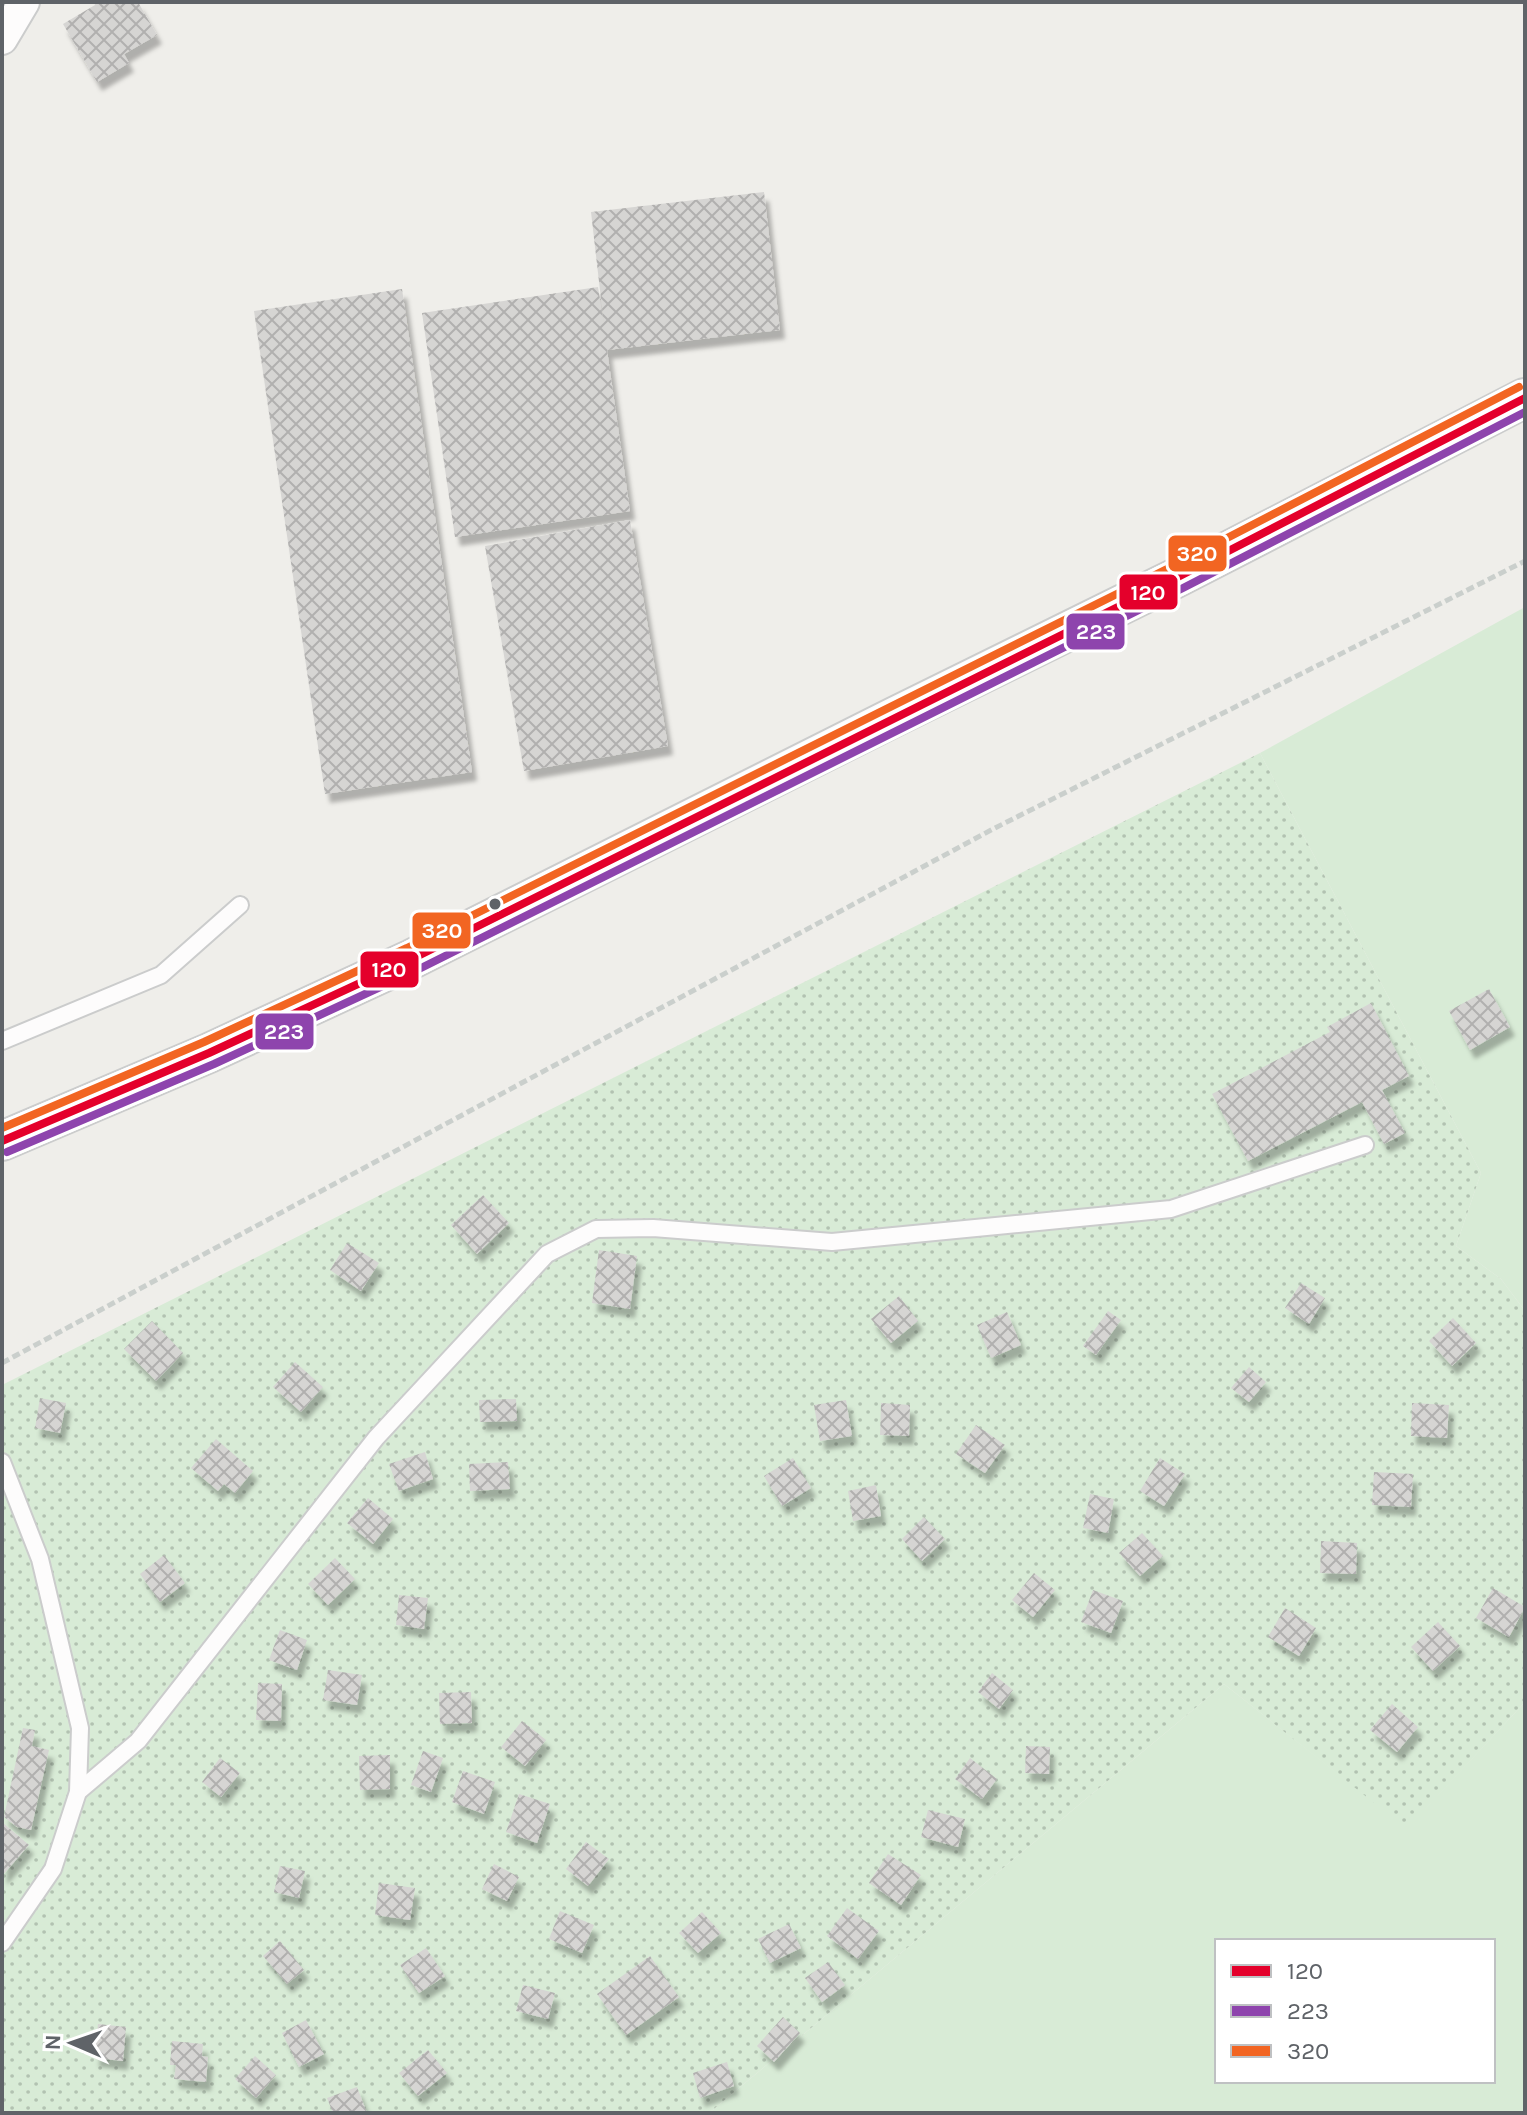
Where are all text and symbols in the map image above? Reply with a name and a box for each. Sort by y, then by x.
line badge: 320 [1167,534,1228,573]
text: 320 [1177,541,1217,567]
line badge: 120 [1118,573,1179,611]
text: 120 [1130,580,1166,606]
line badge: 223 [1065,612,1126,651]
text: 223 [1076,619,1116,645]
unlabelled marker [487,896,503,912]
line badge: 320 [411,911,472,950]
text: 320 [422,918,462,944]
line badge: 120 [359,950,420,989]
text: 120 [371,957,407,983]
line badge: 223 [254,1012,315,1051]
text: 223 [264,1019,304,1045]
legend [1215,1939,1495,2083]
text: 120 [1287,1957,1323,1985]
text: 223 [1287,1997,1329,2025]
north arrow [32,2003,112,2083]
text: N [40,2034,66,2051]
text: 320 [1287,2037,1329,2065]

